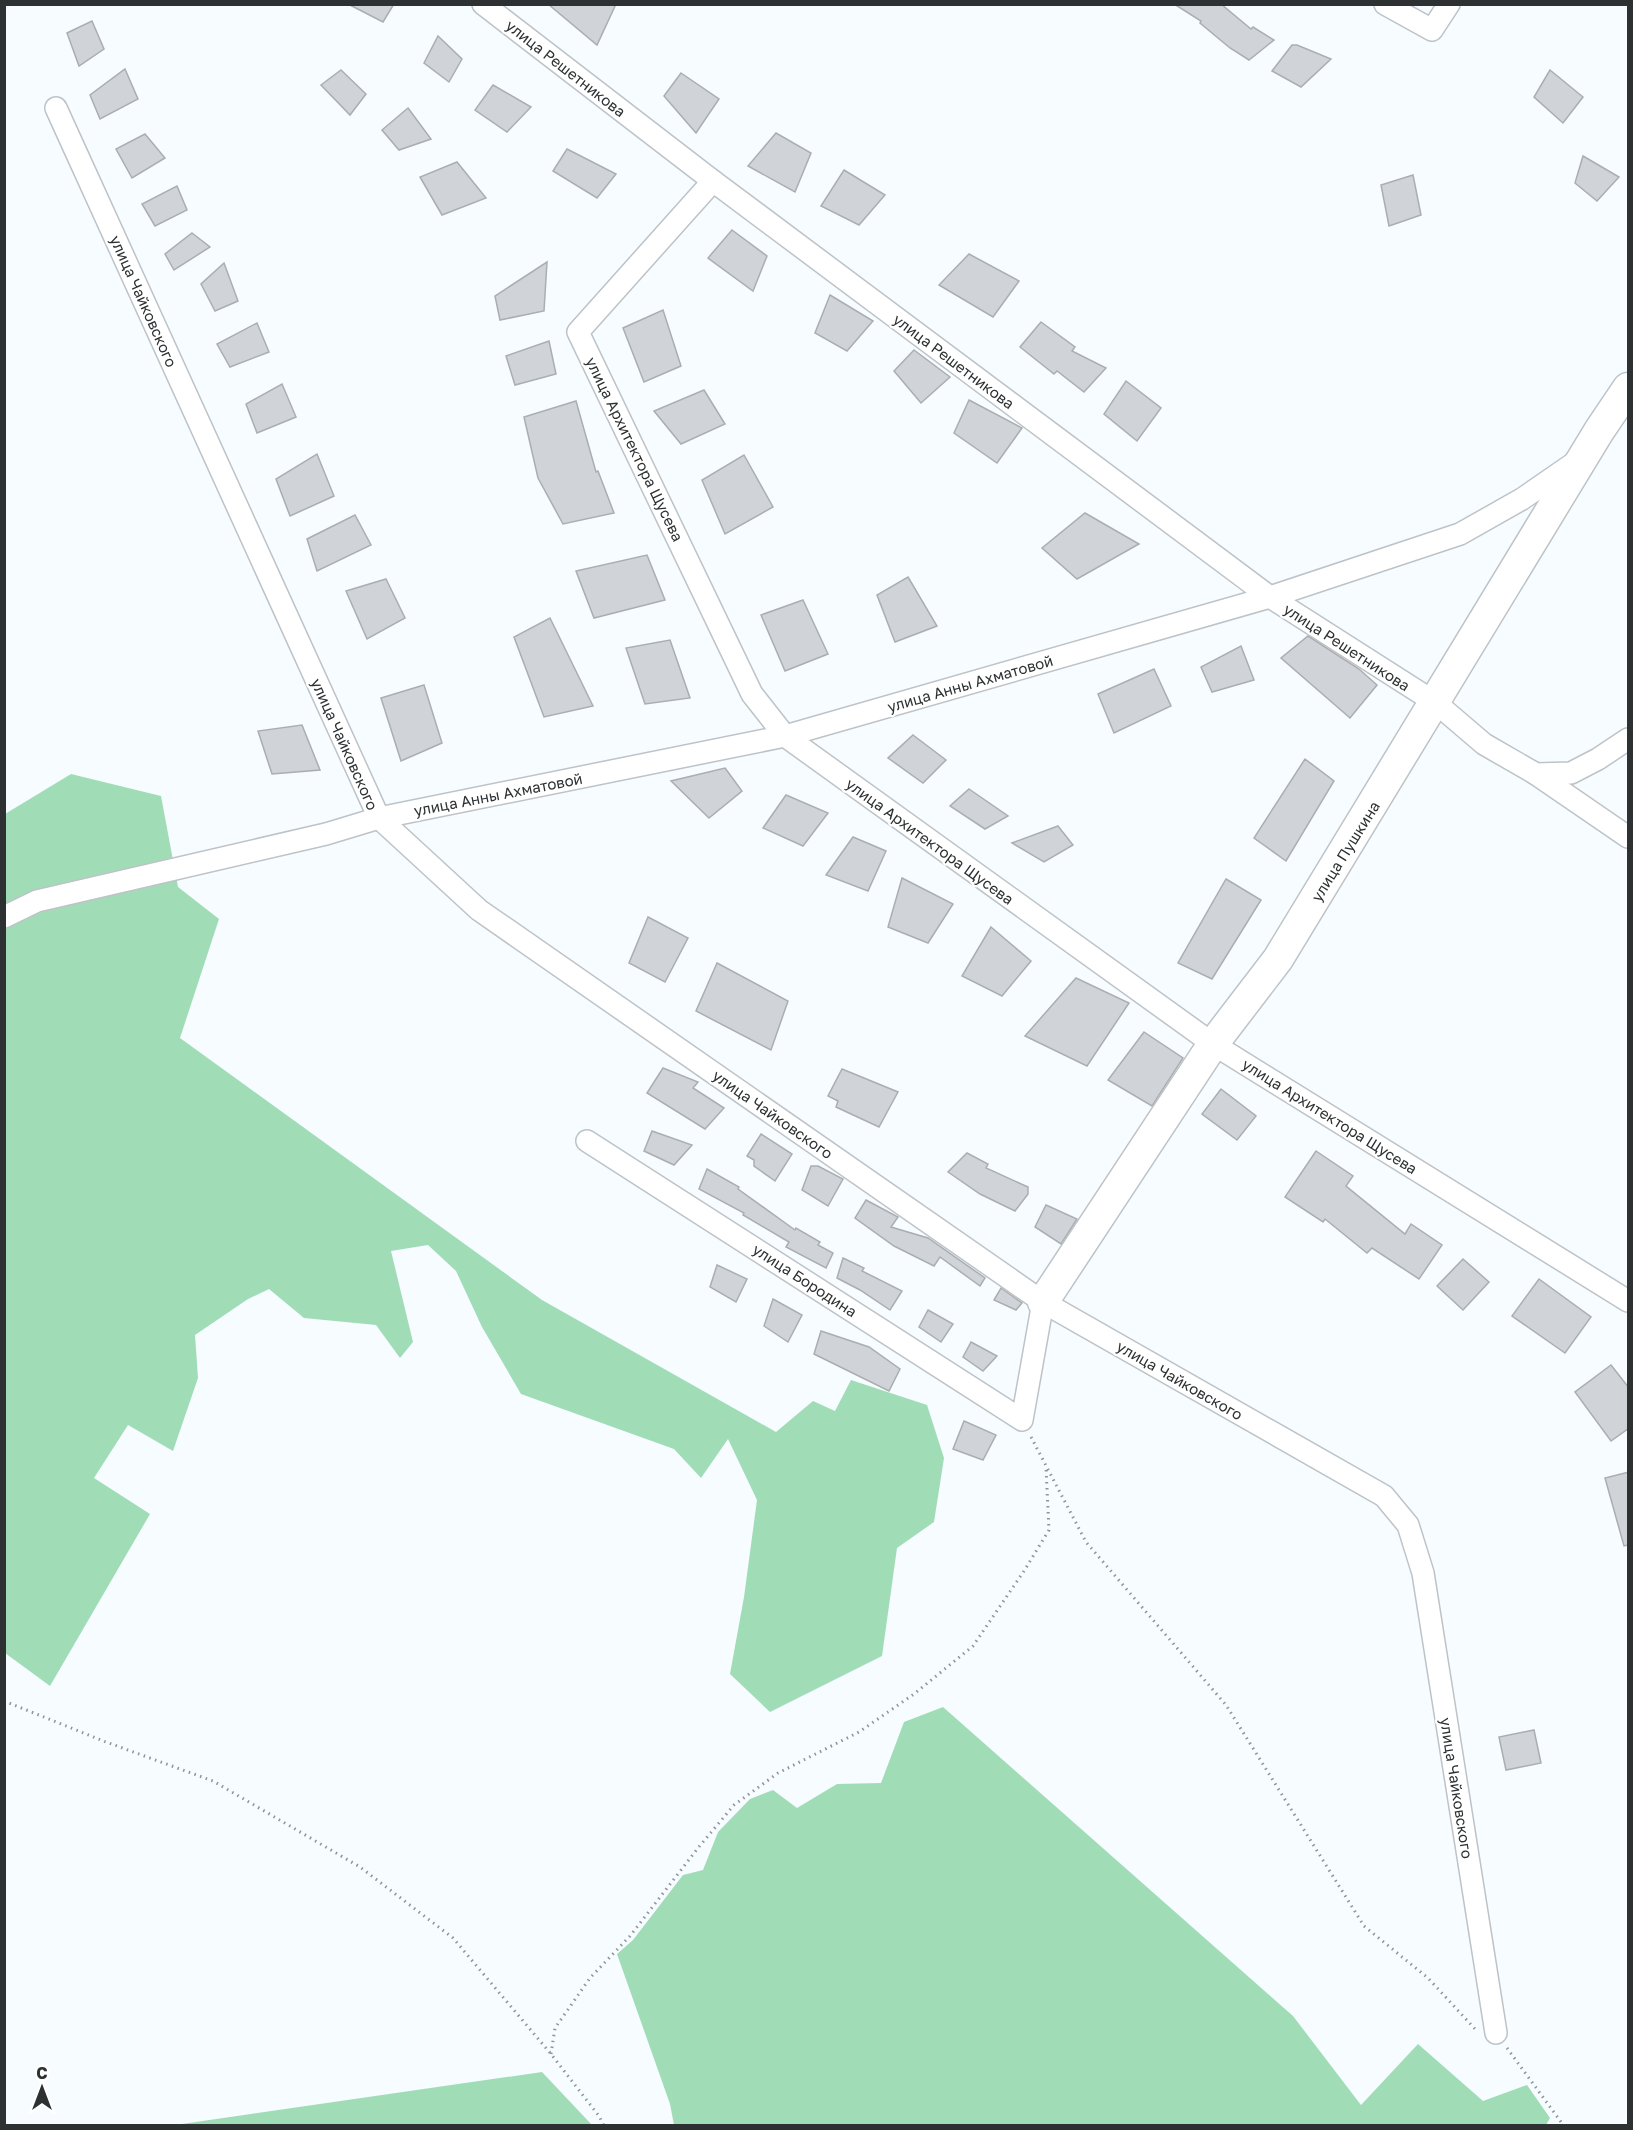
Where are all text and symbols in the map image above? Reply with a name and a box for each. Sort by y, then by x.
street label: улица Решетникова [503,16,629,120]
street label: улица Чайковского [107,232,181,370]
street label: улица Решетникова [890,310,1018,412]
street label: улица Архитектора Щусева [582,354,688,544]
street label: улица Решетникова [1281,600,1413,694]
street label: улица Анны Ахматовой [885,651,1055,715]
street label: улица Чайковского [308,675,382,813]
street label: улица Анны Ахматовой [412,769,584,819]
street label: улица Архитектора Щусева [843,774,1017,908]
street label: улица Пушкина [1307,798,1383,904]
street label: улица Архитектора Щусева [1239,1055,1421,1177]
street label: улица Чайковского [709,1066,837,1162]
street label: улица Бородина [750,1240,860,1320]
street label: улица Чайковского [1114,1337,1246,1423]
street label: улица Чайковского [1437,1716,1477,1860]
north arrow [12,2058,72,2118]
text: С [36,2063,48,2083]

